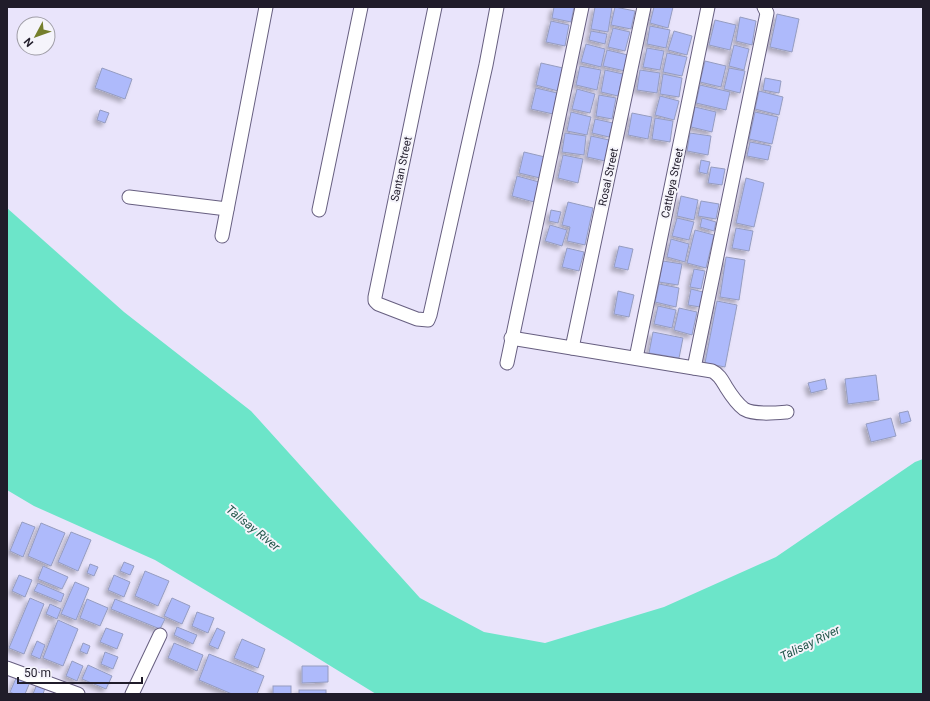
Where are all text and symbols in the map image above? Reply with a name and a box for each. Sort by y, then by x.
north arrow [16,16,56,56]
text: N [21,35,36,49]
street label: Santan Street [388,135,415,203]
street label: Rosal Street [596,146,621,207]
street label: Cattleya Street [659,146,686,219]
water label: Talisay River [223,502,283,554]
water label: Talisay River [778,622,843,663]
scale bar [18,659,142,685]
text: 50 m [24,666,51,680]

